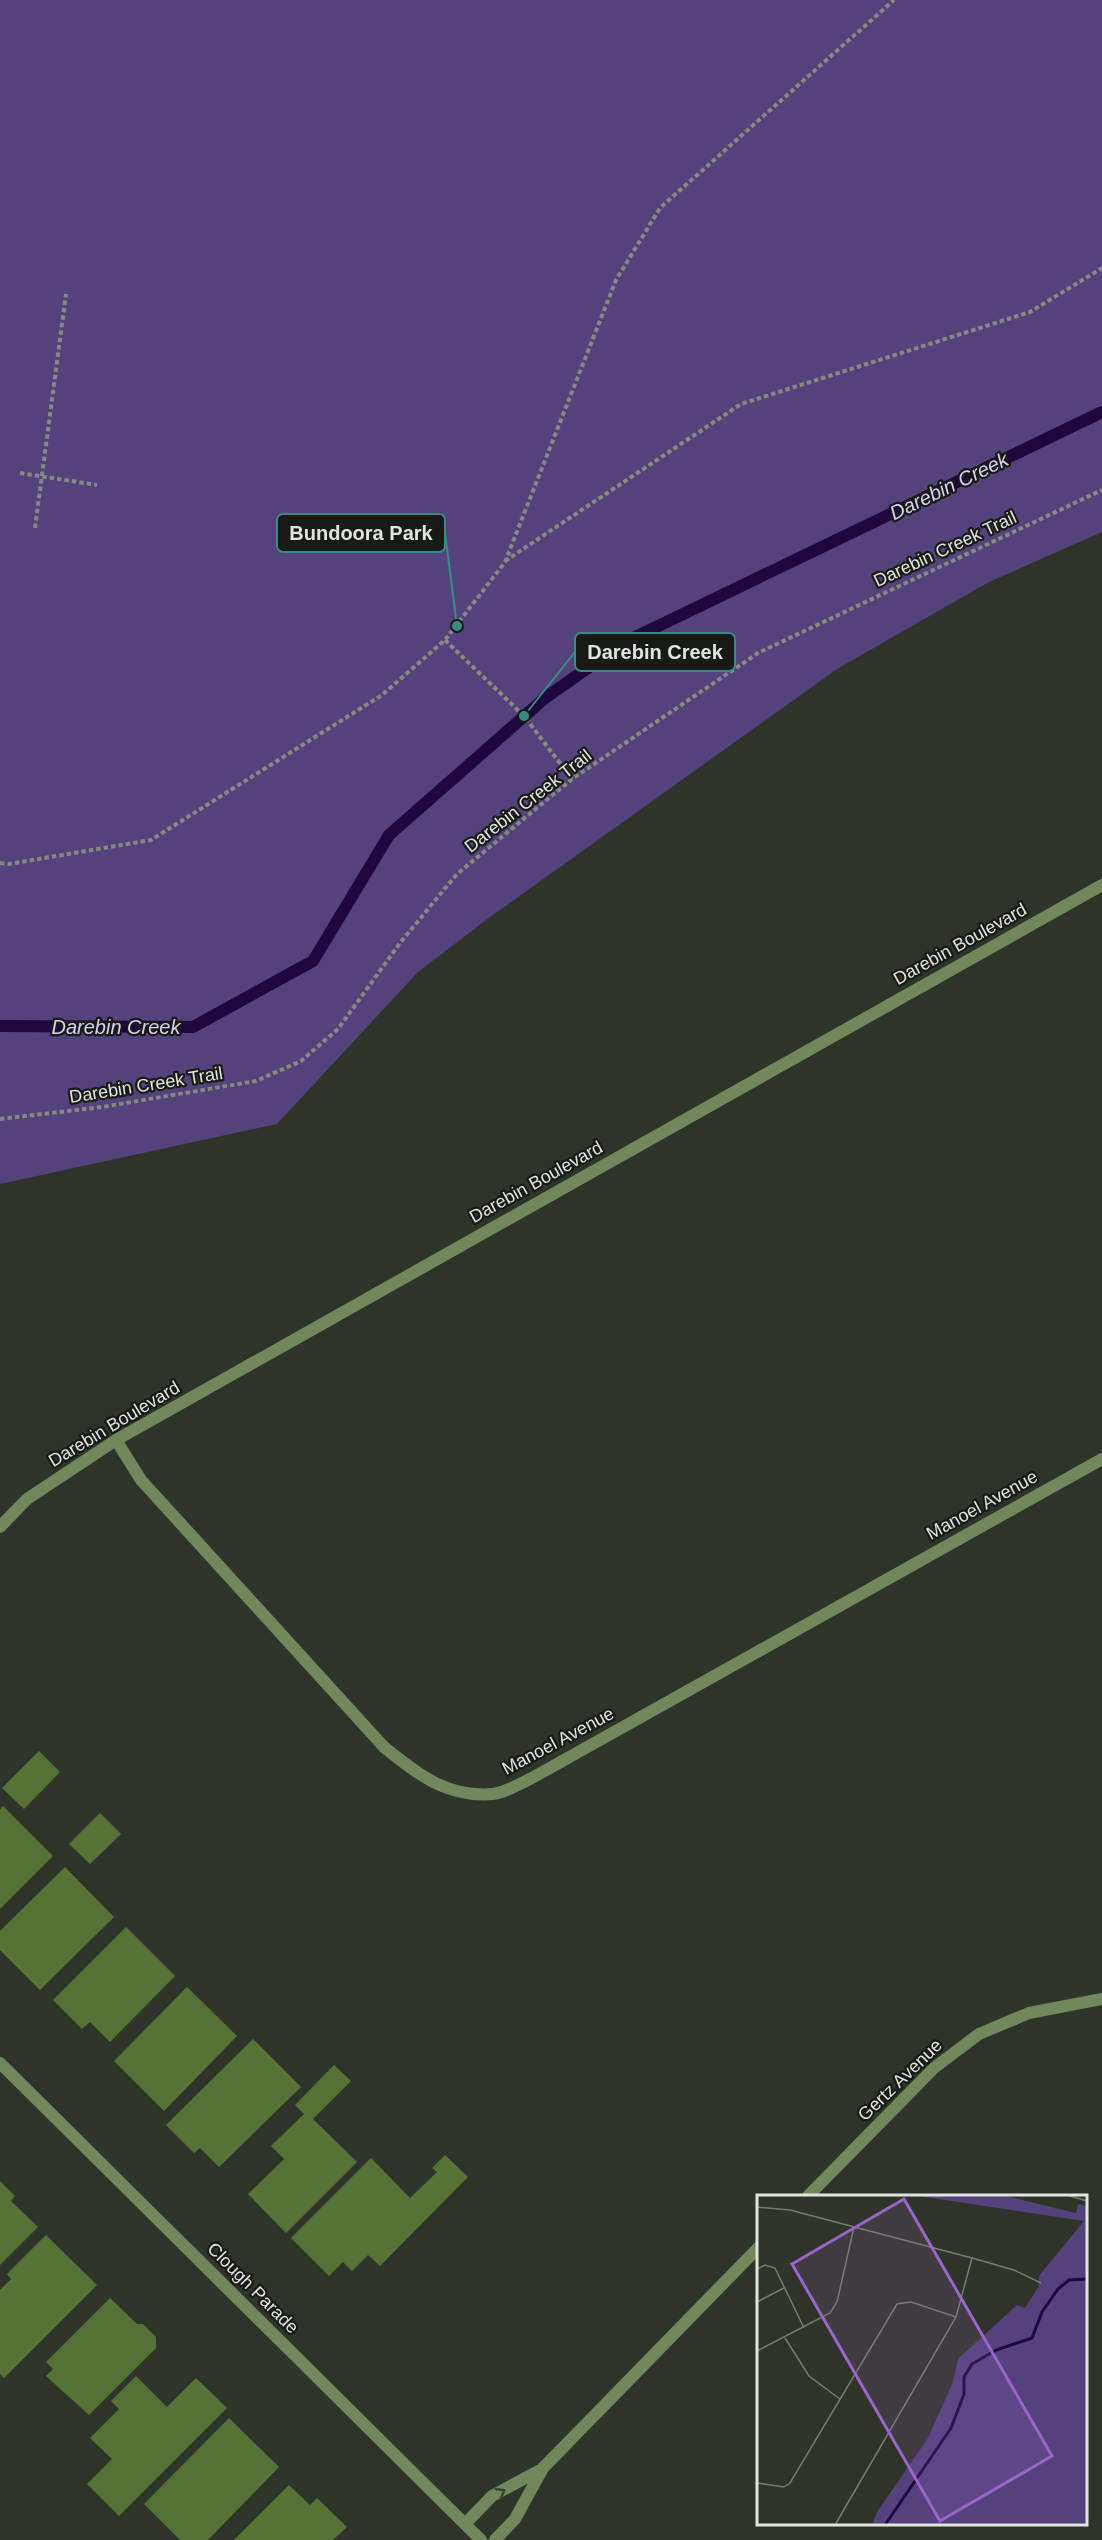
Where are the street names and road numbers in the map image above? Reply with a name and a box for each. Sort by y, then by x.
street label: Darebin Creek Trail [871,507,1019,591]
street label: Darebin Creek Trail [461,745,595,857]
street label: Darebin Boulevard [890,899,1030,989]
street label: Darebin Creek Trail [68,1063,224,1107]
street label: Darebin Boulevard [466,1137,606,1227]
street label: Darebin Boulevard [45,1377,183,1471]
street label: Manoel Avenue [923,1466,1041,1544]
street label: Manoel Avenue [499,1703,617,1779]
street label: Gertz Avenue [854,2035,946,2125]
street label: Clough Parade [203,2238,303,2338]

